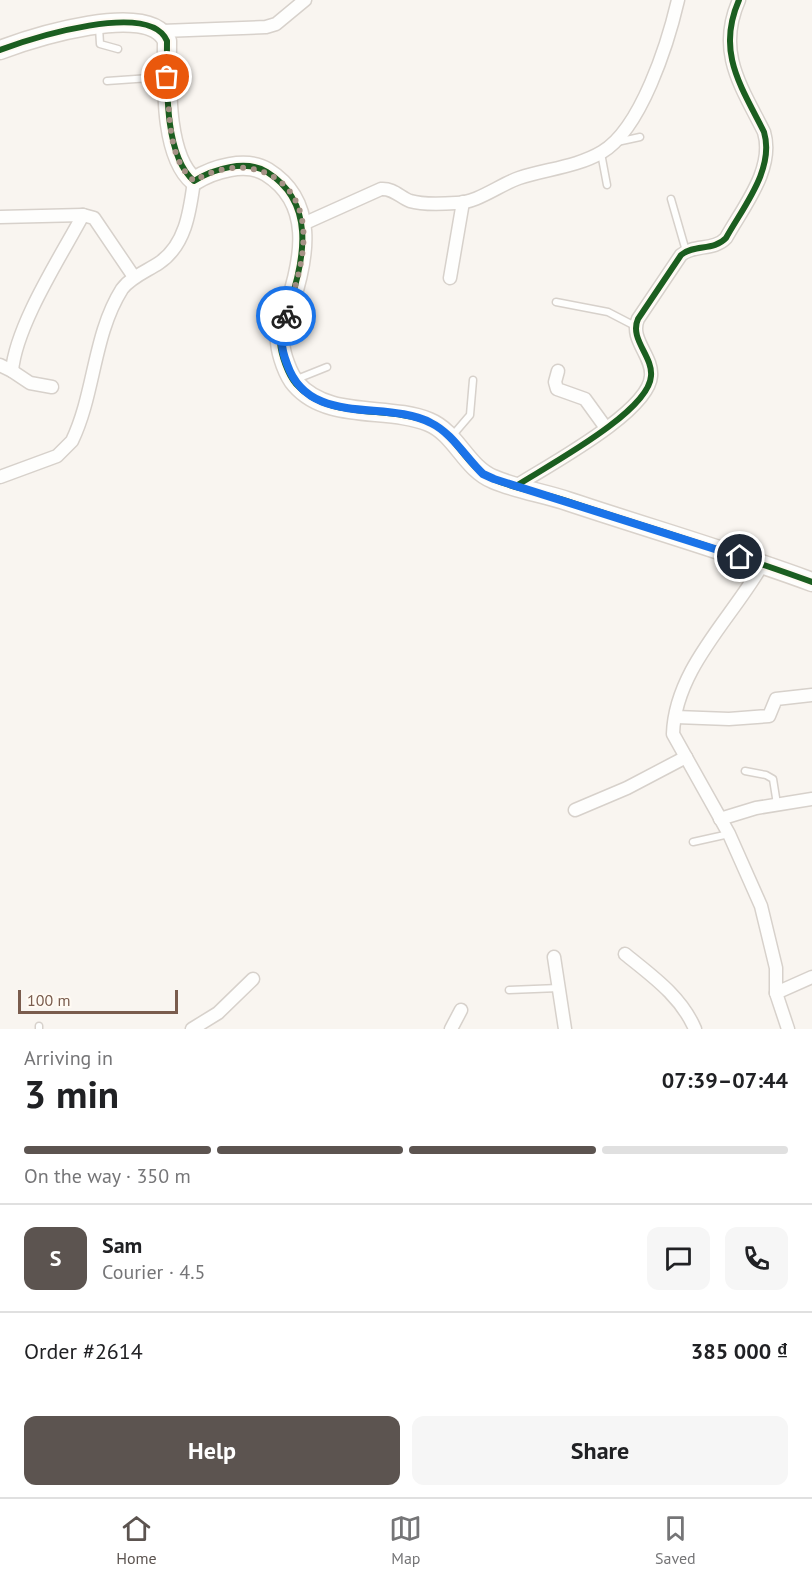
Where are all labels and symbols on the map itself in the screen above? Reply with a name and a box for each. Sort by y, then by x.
pin [141,51,192,102]
courier [256,286,316,346]
pin [714,531,765,582]
scale bar [18,987,178,1014]

